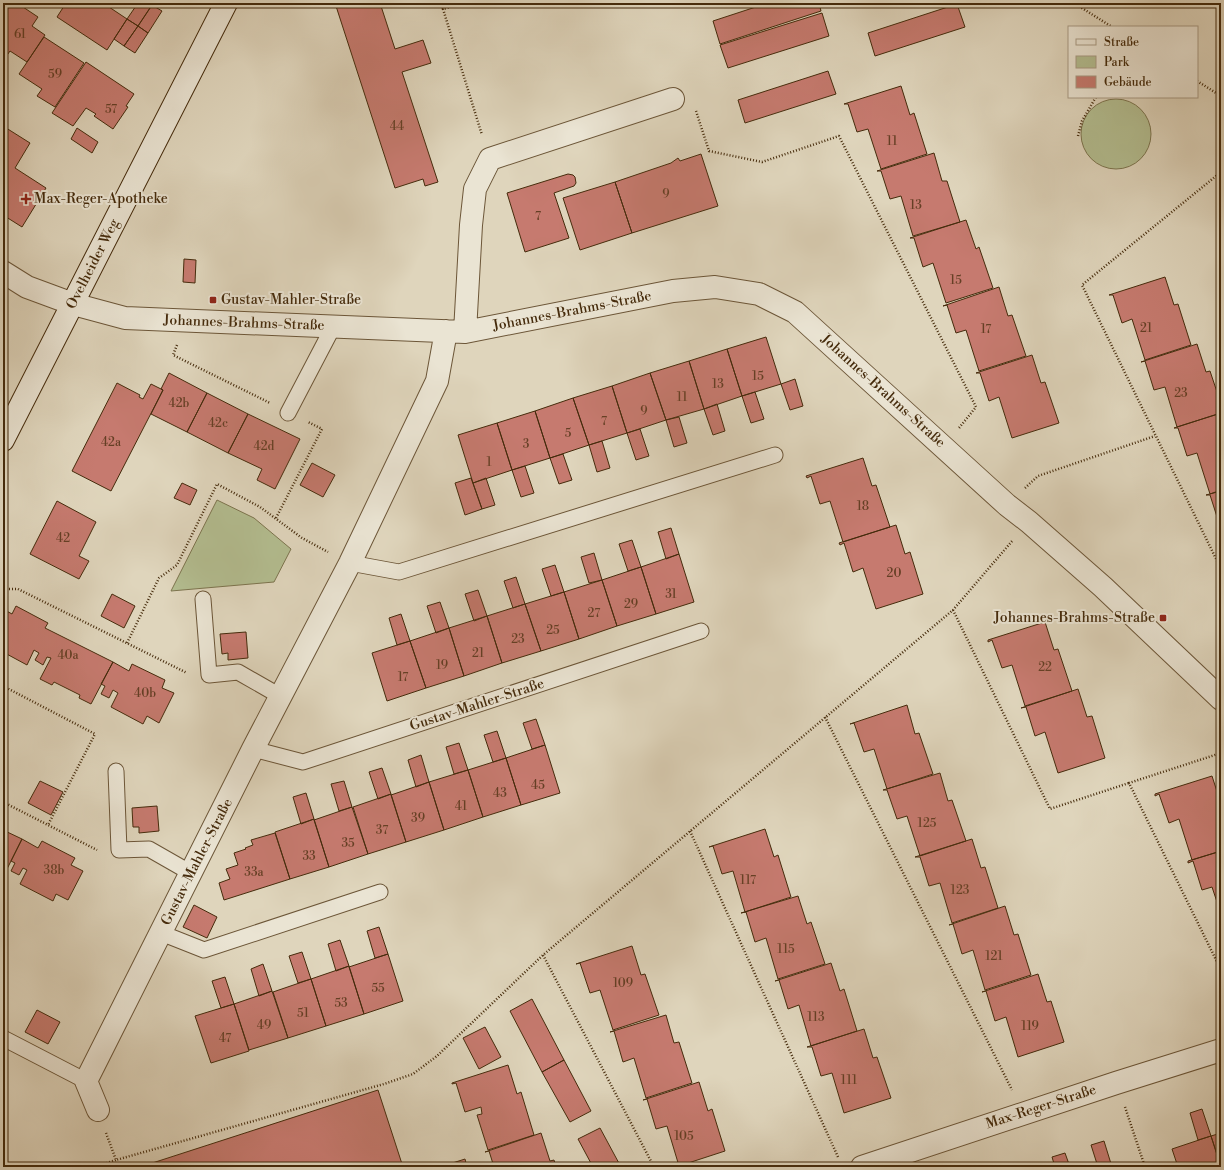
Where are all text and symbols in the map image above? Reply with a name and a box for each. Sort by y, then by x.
legend [1068,26,1198,98]
house number: 61 [14,27,27,42]
text: Straße [1104,35,1139,50]
text: Park [1104,55,1130,70]
house number: 59 [48,67,62,82]
text: Gebäude [1104,75,1152,90]
house number: 57 [105,102,117,117]
house number: 44 [390,119,404,134]
house number: 11 [887,134,898,149]
house number: 9 [662,187,670,202]
place label: Max-Reger-Apotheke [34,190,168,208]
marker: Max-Reger-Apotheke [21,194,31,204]
house number: 13 [910,198,922,213]
house number: 7 [535,209,541,224]
street label: Ovelheider Weg [63,215,124,312]
house number: 15 [950,273,962,288]
street label: Johannes-Brahms-Straße [490,287,653,335]
place label: Gustav-Mahler-Straße [221,291,361,309]
marker: Gustav-Mahler-Straße [208,295,218,305]
street label: Johannes-Brahms-Straße [162,311,325,335]
house number: 21 [1140,321,1153,336]
house number: 17 [981,322,991,337]
street label: Johannes-Brahms-Straße [816,330,949,452]
house number: 15 [752,369,764,384]
house number: 13 [712,377,724,392]
house number: 23 [1174,386,1188,401]
house number: 11 [677,390,688,405]
house number: 42b [169,396,190,411]
house number: 9 [640,404,648,419]
house number: 7 [601,414,607,429]
house number: 42c [208,416,228,431]
house number: 5 [565,426,572,441]
house number: 42a [101,435,122,450]
house number: 3 [523,437,530,452]
house number: 42d [254,439,275,454]
house number: 1 [486,455,492,470]
house number: 18 [857,499,869,514]
house number: 42 [56,531,70,546]
house number: 20 [887,566,901,581]
house number: 31 [665,587,678,602]
house number: 29 [624,597,638,612]
house number: 27 [588,606,600,621]
place label: Johannes-Brahms-Straße [993,609,1155,627]
marker: Johannes-Brahms-Straße [1158,613,1168,623]
house number: 25 [546,623,560,638]
house number: 23 [511,632,525,647]
house number: 21 [472,646,485,661]
house number: 40a [57,648,80,663]
house number: 19 [436,658,448,673]
house number: 22 [1038,660,1052,675]
house number: 17 [398,670,408,685]
street label: Gustav-Mahler-Straße [408,675,546,735]
house number: 40b [134,686,156,701]
house number: 45 [531,778,545,793]
house number: 43 [493,786,507,801]
street label: Gustav-Mahler-Straße [157,795,237,929]
house number: 41 [455,799,468,814]
house number: 39 [411,811,425,826]
house number: 125 [918,816,937,831]
house number: 37 [376,823,388,838]
house number: 35 [341,836,355,851]
house number: 33 [302,849,316,864]
house number: 38b [44,863,65,878]
house number: 33a [244,865,265,880]
house number: 117 [740,873,756,888]
house number: 123 [951,883,970,898]
house number: 115 [777,942,795,957]
house number: 121 [985,949,1004,964]
house number: 109 [613,976,633,991]
house number: 55 [371,981,385,996]
house number: 53 [334,996,348,1011]
house number: 51 [297,1006,310,1021]
house number: 113 [807,1010,825,1025]
house number: 49 [257,1018,271,1033]
house number: 119 [1021,1019,1039,1034]
house number: 47 [219,1031,231,1046]
house number: 111 [841,1073,858,1088]
street label: Max-Reger-Straße [984,1081,1098,1133]
house number: 105 [674,1129,694,1144]

